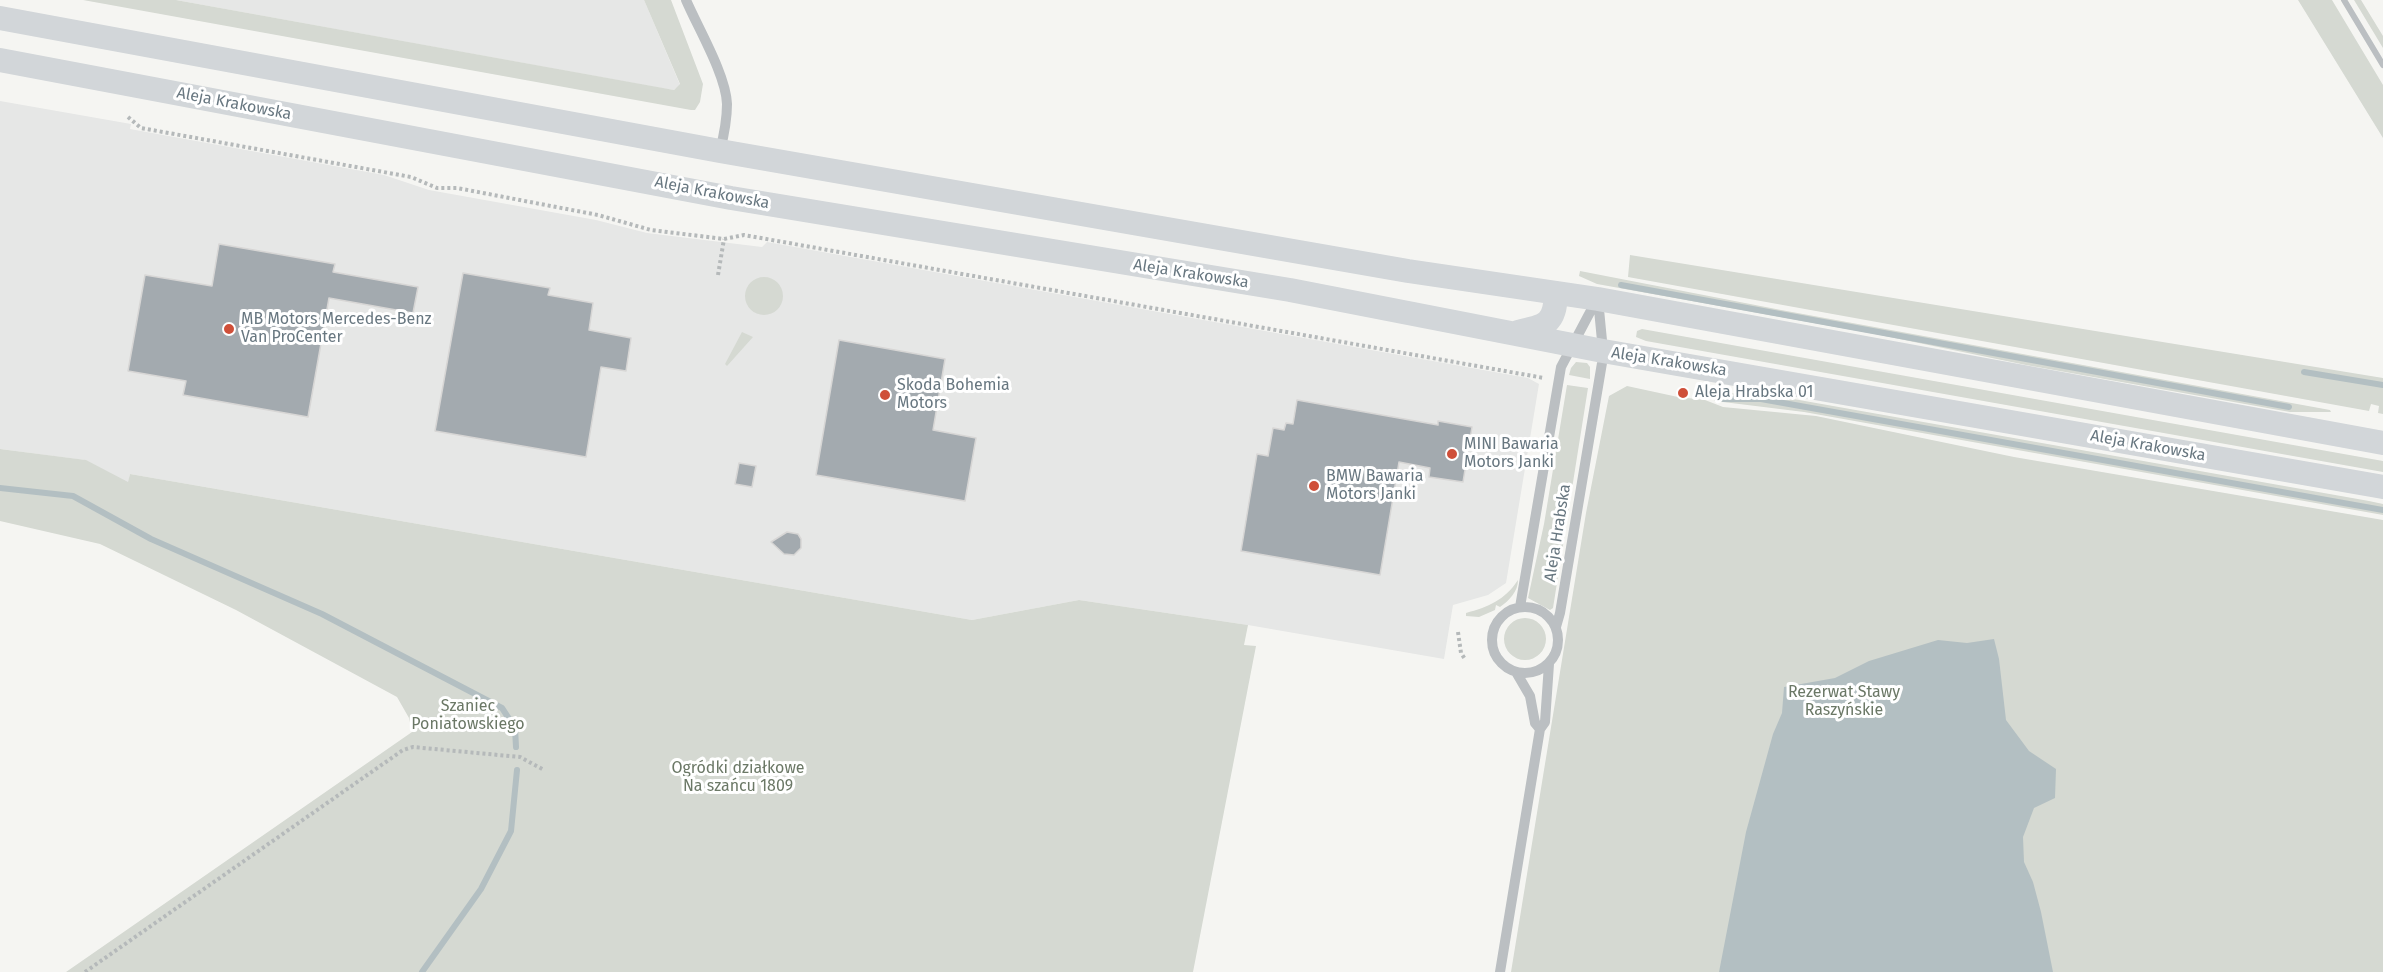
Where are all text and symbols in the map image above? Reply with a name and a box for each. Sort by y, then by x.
street label: Aleja Krakowska [175,83,293,125]
street label: Aleja Krakowska [653,172,771,214]
street label: Aleja Krakowska [1132,255,1250,293]
place label: MB Motors Mercedes-Benz Van ProCenter [241,310,432,348]
marker: MB Motors Mercedes-Benz Van ProCenter [222,322,236,336]
street label: Aleja Krakowska [1610,343,1728,381]
place label: Skoda Bohemia Motors [897,376,1010,414]
place label: Aleja Hrabska 01 [1695,383,1813,403]
marker: Aleja Hrabska 01 [1676,386,1690,400]
marker: Skoda Bohemia Motors [878,388,892,402]
street label: Aleja Krakowska [2089,426,2207,466]
place label: MINI Bawaria Motors Janki [1464,435,1559,473]
marker: MINI Bawaria Motors Janki [1445,447,1459,461]
place label: BMW Bawaria Motors Janki [1326,467,1423,505]
marker: BMW Bawaria Motors Janki [1307,479,1321,493]
street label: Aleja Hrabska [1541,483,1575,583]
park label: Rezerwat Stawy Raszyńskie [1788,683,1900,721]
park label: Szaniec Poniatowskiego [411,697,525,735]
park label: Ogródki działkowe Na szańcu 1809 [671,759,805,797]

